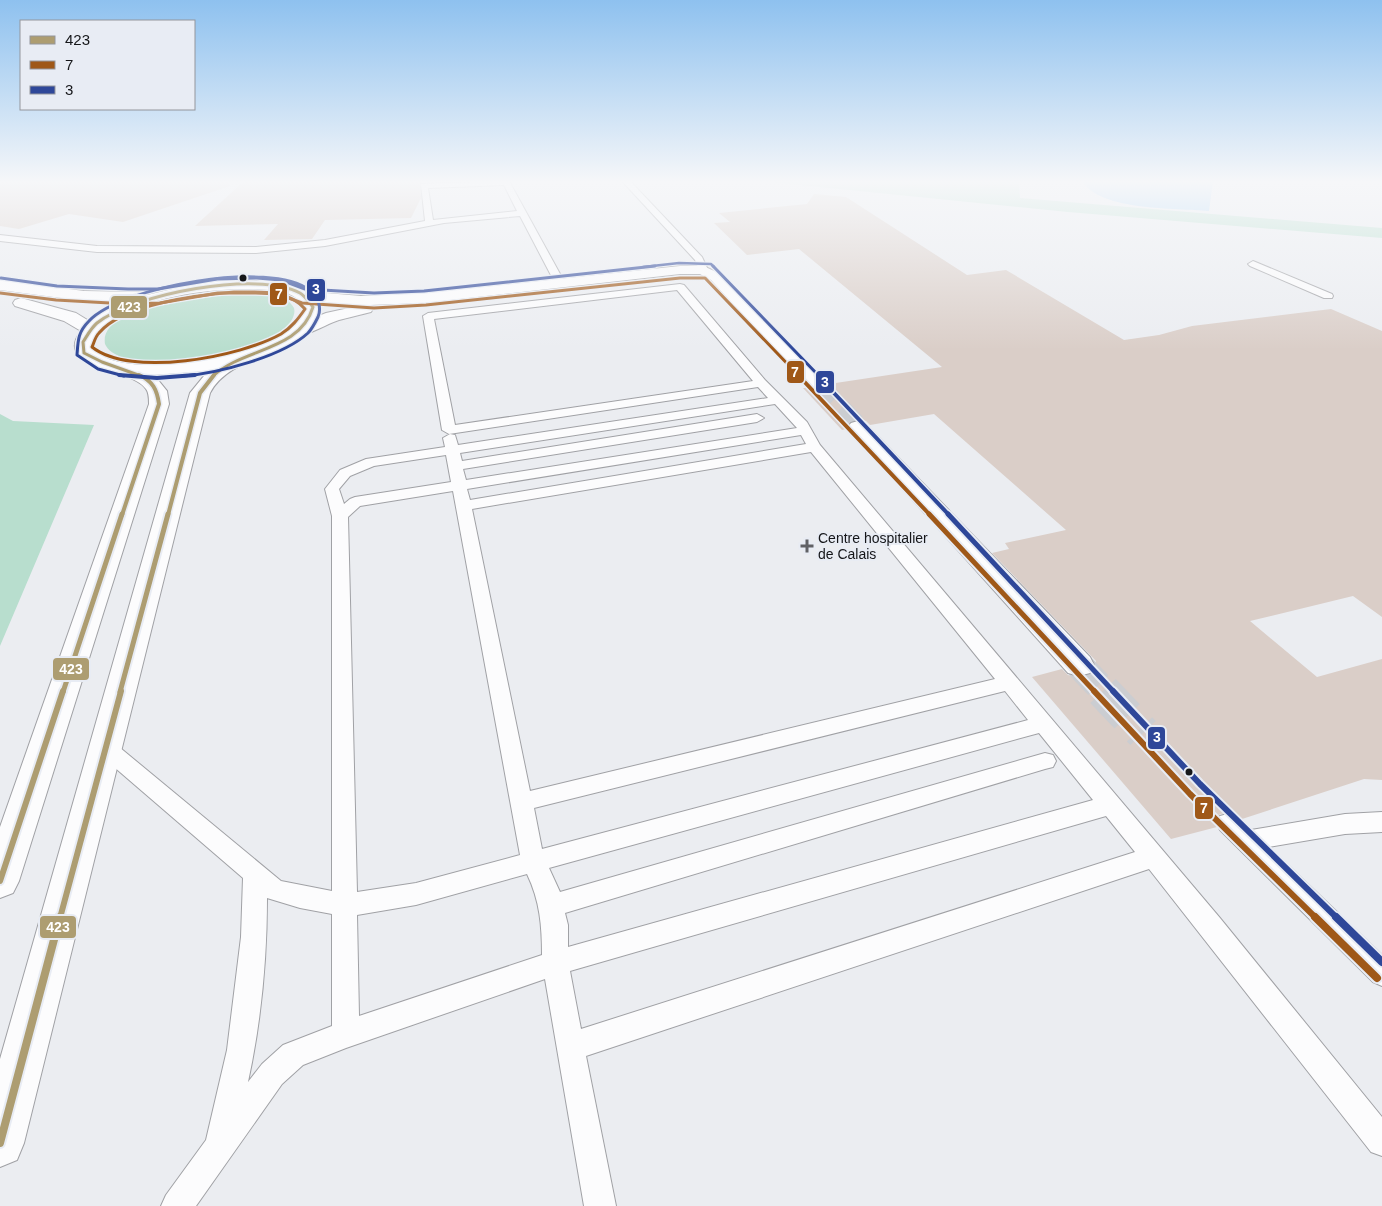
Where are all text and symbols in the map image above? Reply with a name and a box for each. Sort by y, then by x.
legend [20,20,195,110]
text: 423 [65,31,90,48]
text: 7 [65,56,73,73]
text: 3 [65,81,73,98]
unlabelled marker [238,273,248,283]
line badge: 3 [306,278,326,302]
text: 3 [312,281,320,297]
line badge: 7 [269,282,288,306]
text: 7 [275,286,283,302]
line badge: 423 [110,295,148,319]
text: 423 [117,299,141,315]
line badge: 7 [786,360,805,384]
text: 7 [791,364,799,380]
line badge: 3 [815,370,835,394]
text: 3 [821,374,829,390]
place label: Centre hospitalier de Calais [818,530,928,562]
marker: Centre hospitalier de Calais [800,539,814,553]
line badge: 423 [52,657,90,681]
text: 423 [59,661,83,677]
line badge: 3 [1147,726,1166,750]
text: 3 [1153,729,1161,745]
unlabelled marker [1184,767,1194,777]
line badge: 7 [1194,796,1214,820]
text: 7 [1200,800,1208,816]
line badge: 423 [39,915,77,939]
text: 423 [46,919,70,935]

